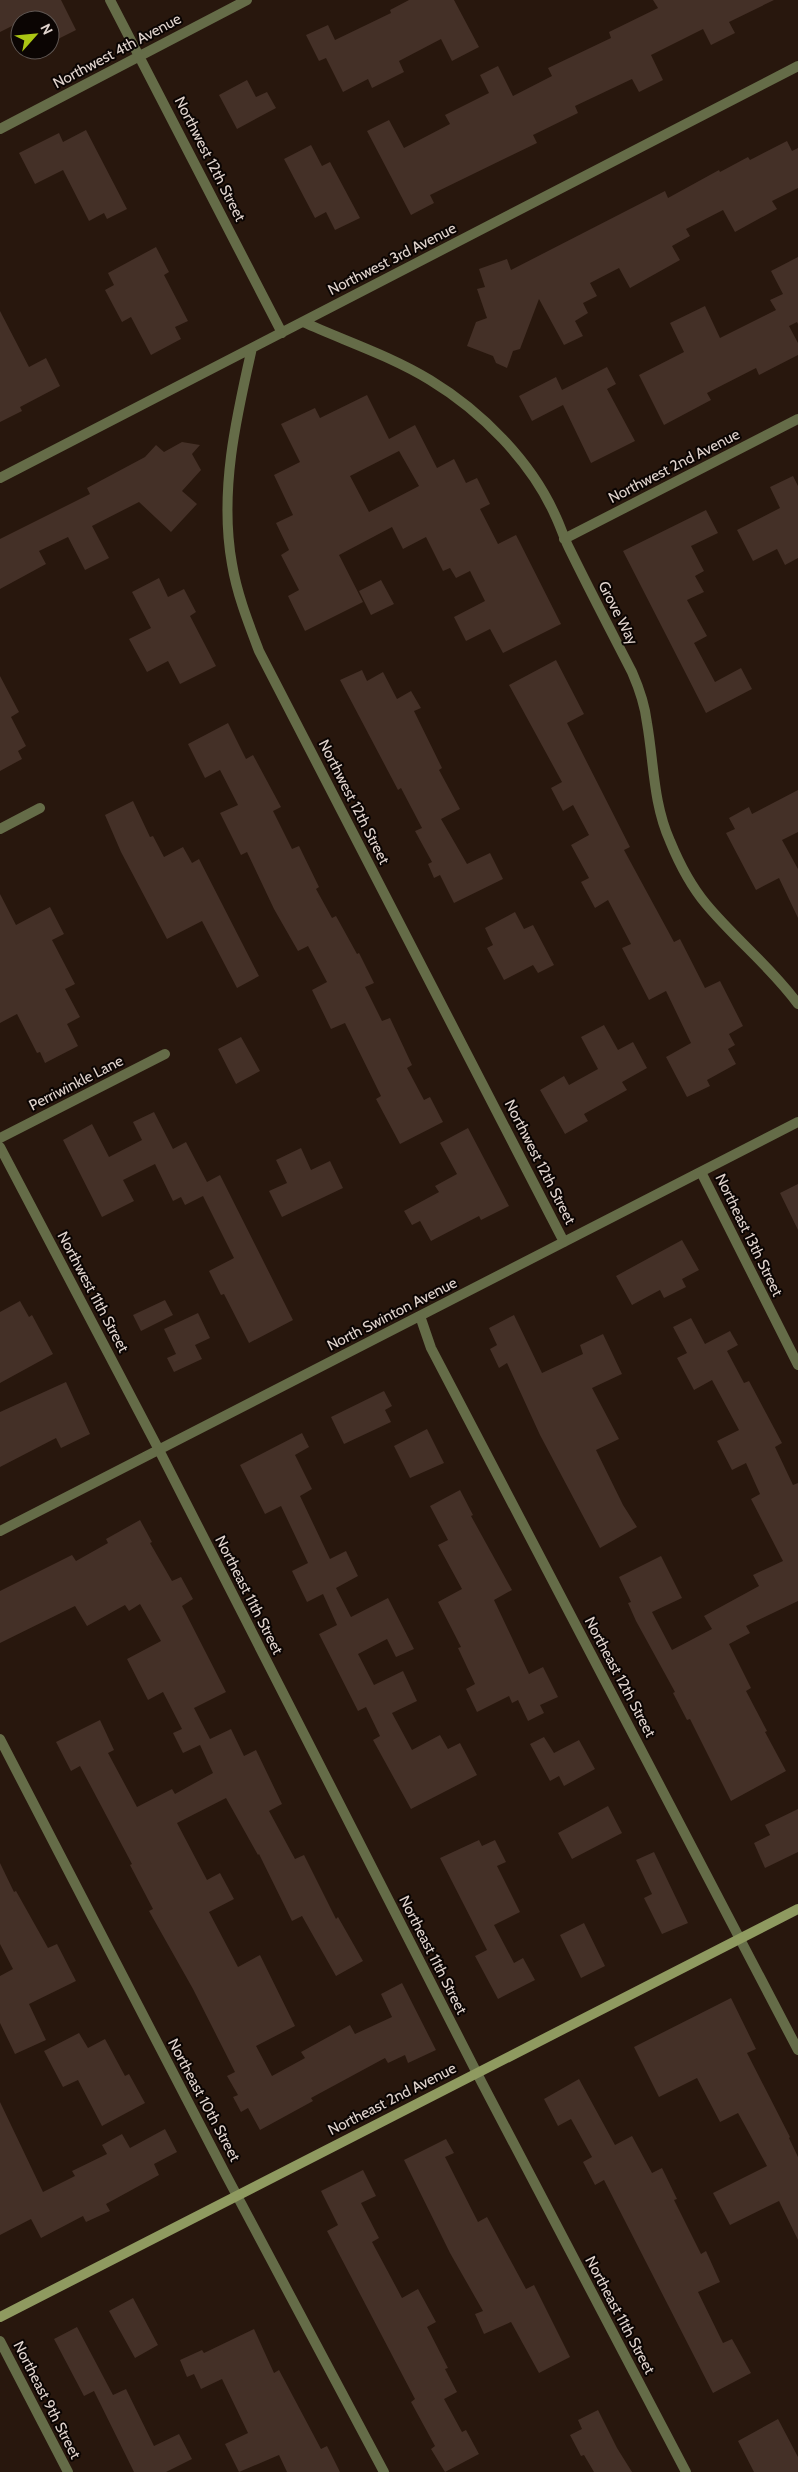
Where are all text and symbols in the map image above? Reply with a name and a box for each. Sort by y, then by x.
street label: Northwest 4th Avenue [50,9,184,92]
north arrow [10,10,60,60]
text: N [36,21,57,38]
street label: Northwest 12th Street [171,94,249,224]
street label: Northwest 3rd Avenue [325,219,459,299]
street label: Northwest 2nd Avenue [605,425,743,507]
street label: Grove Way [594,578,642,648]
street label: Northwest 12th Street [315,737,393,867]
street label: Perriwinkle Lane [26,1051,126,1114]
street label: Northwest 12th Street [501,1097,579,1227]
street label: Northeast 13th Street [712,1171,786,1299]
street label: Northwest 11th Street [53,1228,133,1356]
street label: North Swinton Avenue [324,1273,460,1355]
street label: Northeast 11th Street [211,1533,287,1657]
street label: Northeast 12th Street [581,1614,659,1740]
street label: Northeast 11th Street [395,1893,471,2017]
street label: Northeast 10th Street [164,2036,244,2164]
street label: Northeast 2nd Avenue [325,2059,459,2139]
street label: Northeast 11th Street [581,2253,659,2377]
street label: Northeast 9th Street [10,2338,84,2462]

